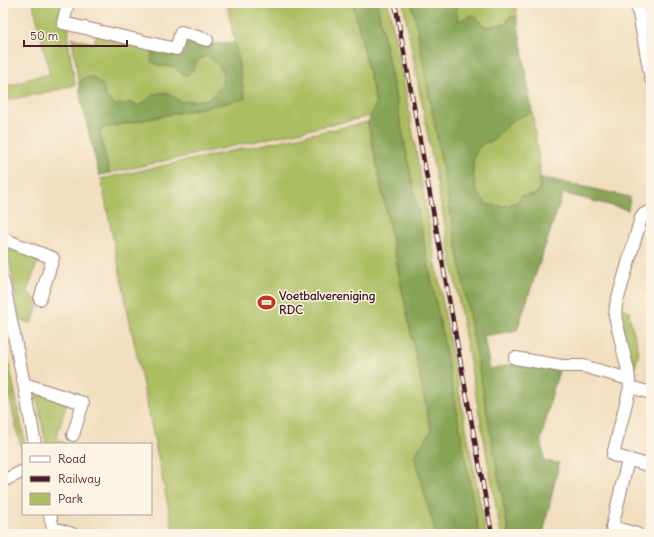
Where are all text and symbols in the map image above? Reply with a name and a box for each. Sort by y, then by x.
scale bar [24,22,127,48]
text: 50 m [30,28,59,43]
place label: Voetbalvereniging RDC [279,288,376,317]
sports icon: Voetbalvereniging RDC [256,293,276,313]
legend [22,443,152,515]
text: Road [58,451,86,466]
text: Railway [58,471,101,486]
text: Park [58,491,83,506]

